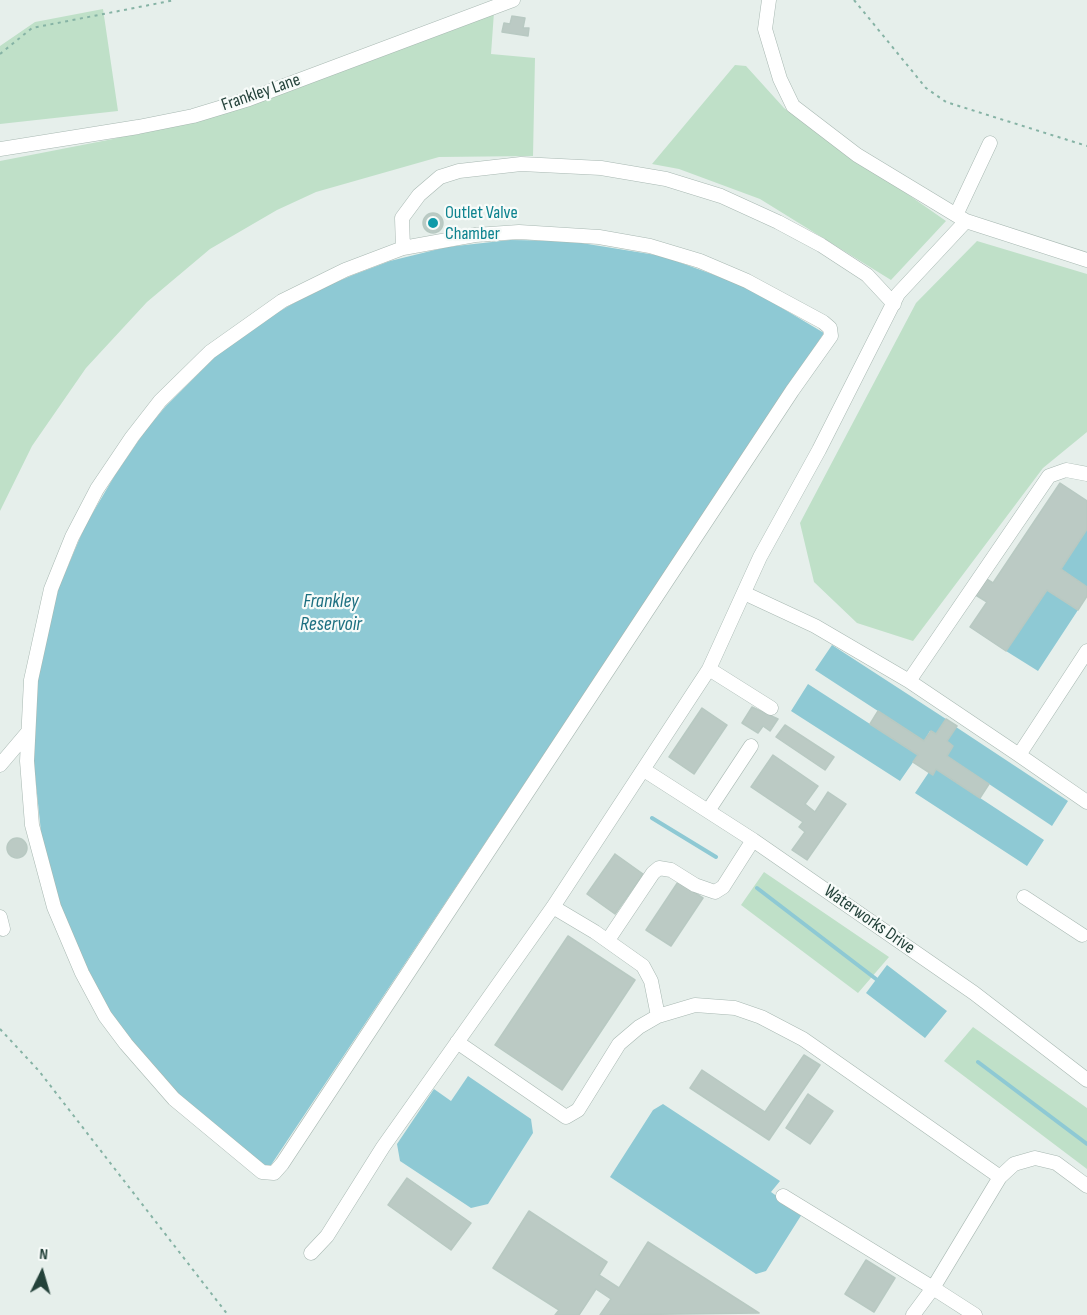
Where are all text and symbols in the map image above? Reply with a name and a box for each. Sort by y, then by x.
street label: Frankley Lane [219,69,303,117]
place label: Outlet Valve Chamber [445,202,518,244]
marker: Outlet Valve Chamber [426,216,440,230]
water label: Frankley Reservoir [300,590,362,637]
street label: Waterworks Drive [819,881,919,959]
north arrow [12,1243,72,1303]
text: N [39,1245,49,1264]

